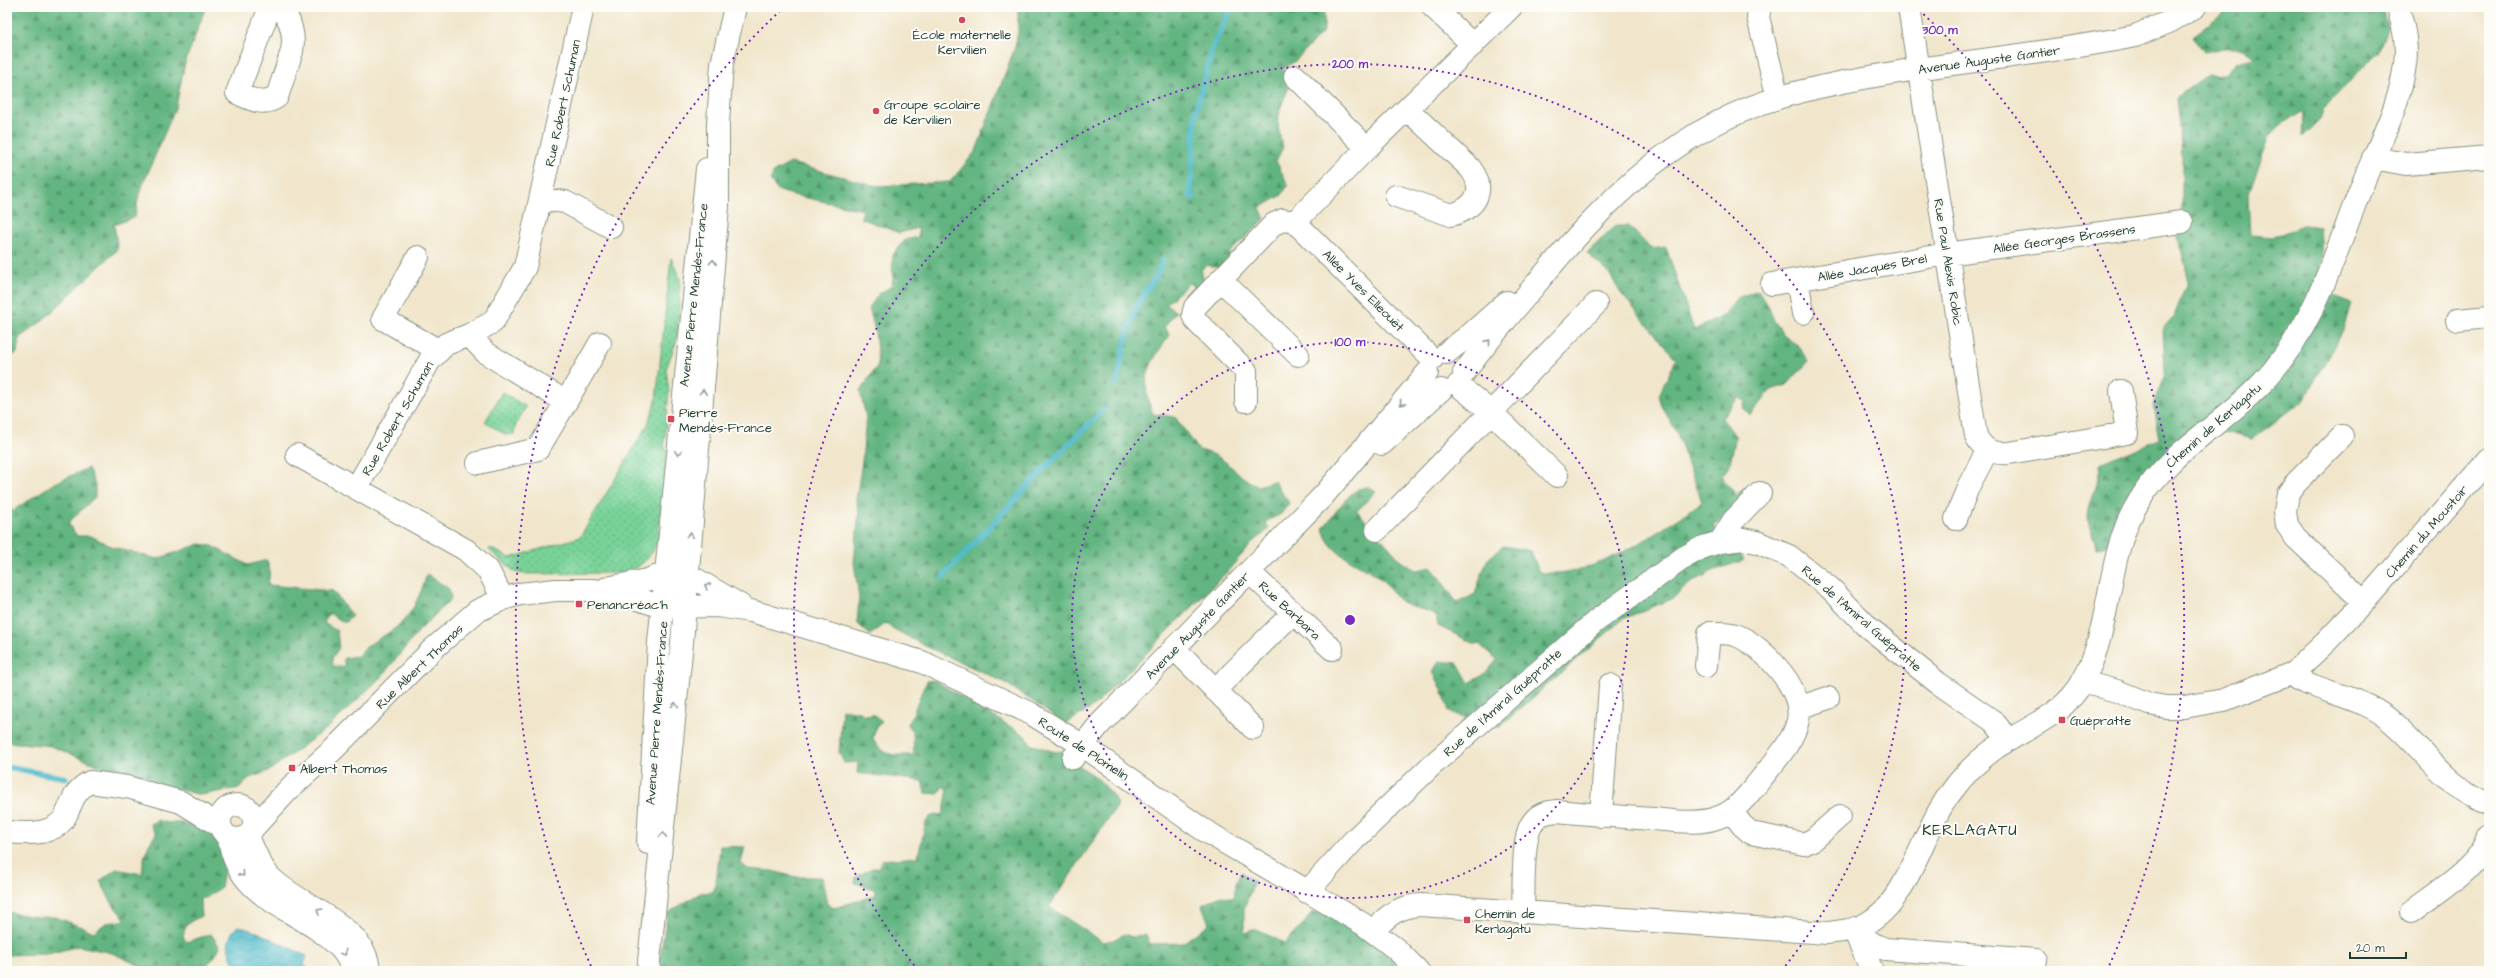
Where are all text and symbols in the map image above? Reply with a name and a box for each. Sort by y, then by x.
marker: École maternelle Kervilien [957,15,967,25]
text: 300 m [1921,22,1958,39]
place label: École maternelle Kervilien [913,26,1011,59]
street label: Rue Robert Schuman [541,38,585,168]
street label: Avenue Auguste Gantier [1917,41,2061,80]
text: 200 m [1331,56,1369,73]
place label: Groupe scolaire de Kervilien [884,96,980,129]
marker: Groupe scolaire de Kervilien [871,106,881,116]
street label: Rue Paul Alexis Robic [1929,197,1967,327]
street label: Avenue Pierre Mendès-France [675,202,713,388]
street label: Allée Georges Brassens [1992,220,2137,259]
street label: Allée Yves Elleouët [1318,246,1409,336]
street label: Allée Jacques Brel [1816,249,1928,286]
one-way arrow [709,259,718,265]
text: 100 m [1335,334,1366,351]
one-way arrow [1483,339,1490,347]
street label: Rue Robert Schuman [358,357,438,479]
street label: Chemin de Kerlagatu [2162,379,2266,473]
one-way arrow [698,389,707,395]
one-way arrow [1399,398,1406,405]
place label: Pierre Mendès-France [679,404,772,437]
marker: Pierre Mendès-France [666,414,676,424]
one-way arrow [674,450,683,456]
street label: Chemin du Moustoir [2381,481,2472,582]
one-way arrow [686,532,695,538]
street label: Rue de l'Amiral Guépratte [1797,562,1925,676]
street label: Avenue Auguste Gantier [1141,568,1255,684]
street label: Rue Barbara [1254,577,1325,644]
one-way arrow [704,583,711,591]
place label: Penancréac'h [587,596,668,614]
marker: Penancréac'h [574,599,584,609]
centre of rings [1343,613,1357,627]
street label: Rue Albert Thomas [372,620,468,713]
street label: Avenue Pierre Mendès-France [642,620,672,806]
street label: Rue de l'Amiral Guépratte [1439,645,1566,761]
one-way arrow [671,702,680,708]
place label: Guépratte [2070,712,2131,730]
street label: Route de Plomelin [1035,713,1133,785]
marker: Guépratte [2057,715,2067,725]
place label: Albert Thomas [300,760,388,778]
marker: Albert Thomas [287,763,297,773]
district label: KERLAGATU [1922,820,2018,841]
one-way arrow [658,832,667,838]
one-way arrow [238,869,245,876]
place label: Chemin de Kerlagatu [1475,905,1535,939]
one-way arrow [316,908,323,916]
marker: Chemin de Kerlagatu [1462,915,1472,925]
scale bar [2350,934,2406,960]
text: 20 m [2356,940,2385,957]
one-way arrow [339,949,346,956]

